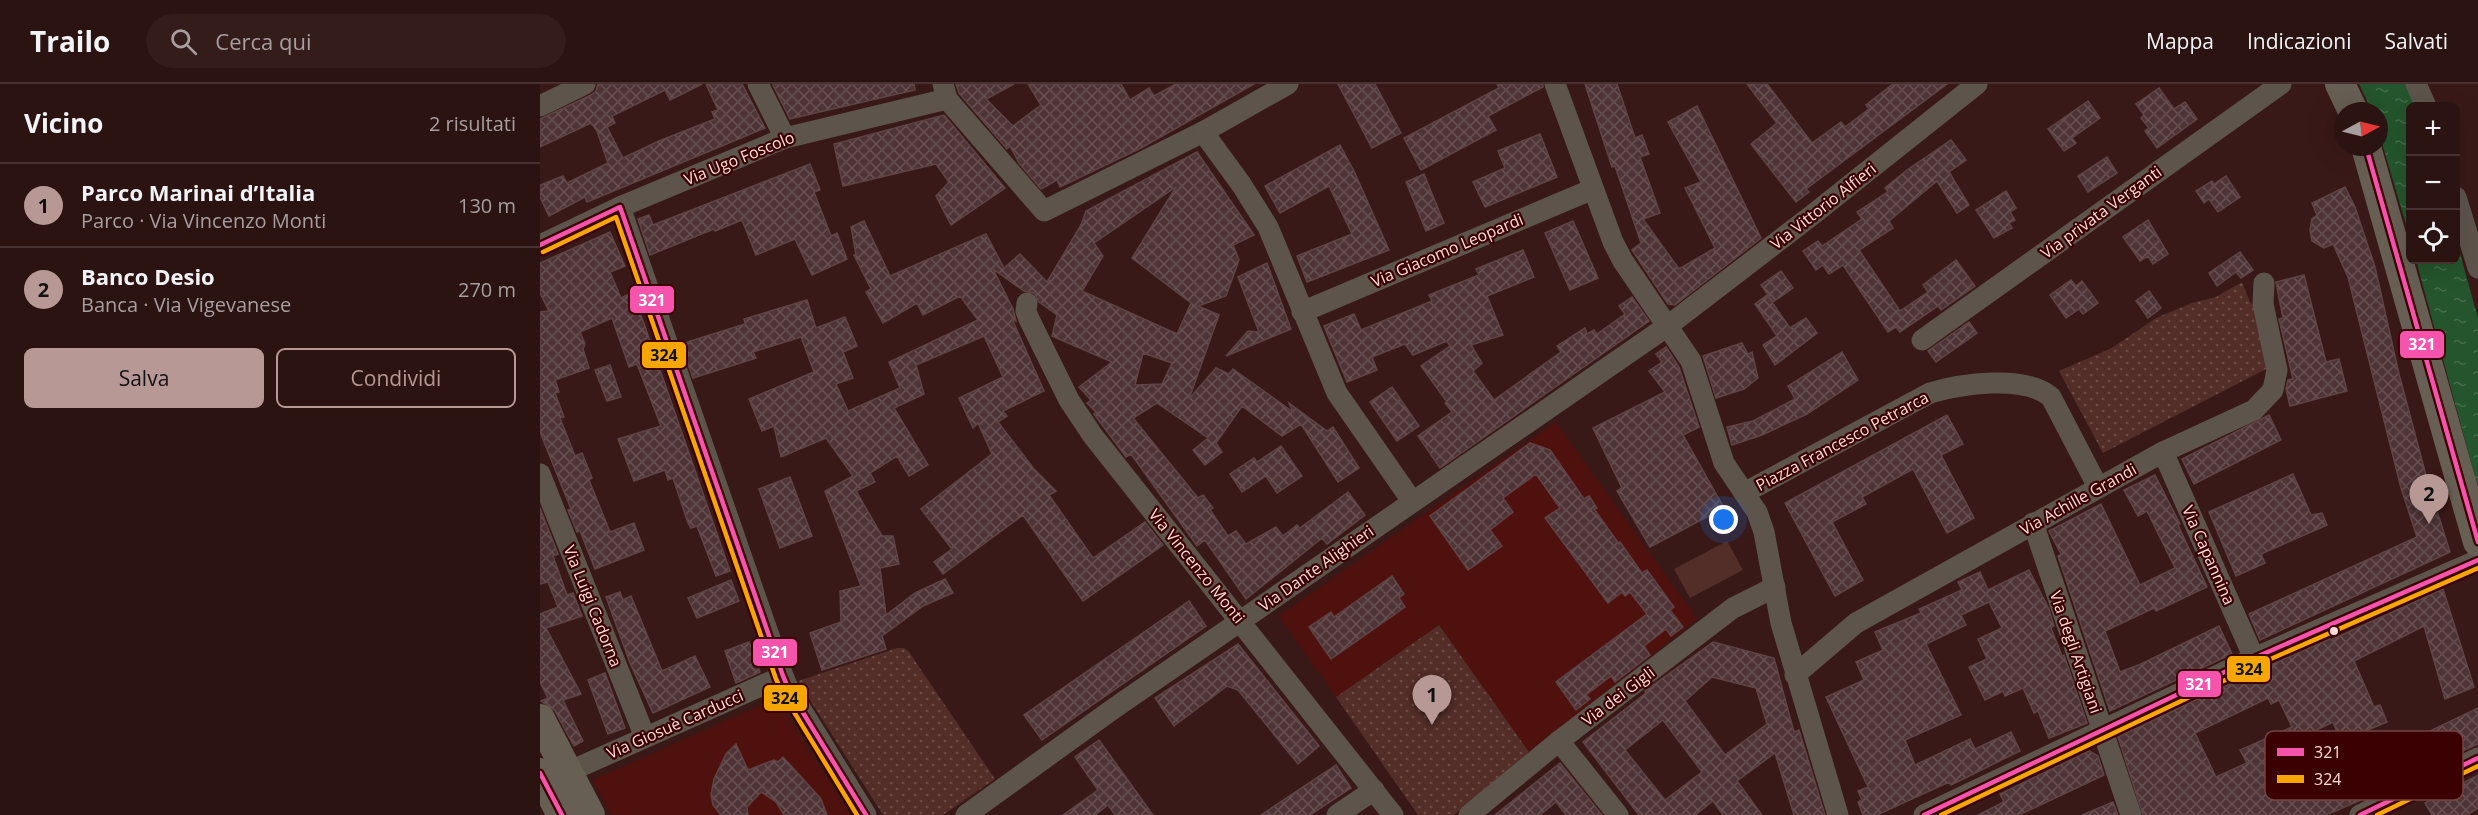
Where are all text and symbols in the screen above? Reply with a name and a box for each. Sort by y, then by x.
search box [146,14,566,68]
text: Trailo [30,22,110,60]
icon: search [167,25,200,58]
text: Cerca qui [215,26,311,56]
text: Mappa [2146,27,2214,55]
text: Indicazioni [2247,27,2352,55]
text: Salvati [2385,27,2448,55]
north arrow [2334,102,2388,156]
map controls [2406,102,2460,264]
button: + [2406,102,2460,156]
text: Vicino [24,105,103,141]
text: 2 risultati [429,110,516,137]
street label: Via Ugo Foscolo [681,126,797,190]
button: − [2406,156,2460,210]
street label: Via Vittorio Alfieri [1766,158,1880,254]
street label: Via privata Verganti [2036,161,2166,263]
text: Parco Marinai d’Italia [81,177,315,207]
text: 1 [38,192,49,219]
text: 130 m [458,192,516,219]
text: Parco · Via Vincenzo Monti [81,207,326,234]
street label: Via Giacomo Leopardi [1368,208,1526,292]
button: locate [2406,210,2460,264]
text: Banco Desio [81,261,215,291]
text: 2 [38,276,49,303]
text: 270 m [458,276,516,303]
line badge: 321 [629,285,675,314]
text: 321 [638,289,666,311]
text: Banca · Via Vigevanese [81,291,291,318]
line badge: 321 [2399,330,2445,359]
text: 321 [2408,333,2436,355]
line badge: 324 [641,341,687,369]
text: 324 [650,344,678,366]
button: Salva [24,348,264,408]
button: Condividi [276,348,516,408]
street label: Piazza Francesco Petrarca [1752,386,1932,496]
street label: Via Achille Grandi [2016,458,2140,540]
pin: 2 [2410,474,2448,524]
street label: Via Capannina [2177,502,2241,608]
street label: Via Vincenzo Monti [1144,504,1250,628]
your location [1709,505,1738,534]
street label: Via Dante Alighieri [1254,520,1378,616]
street label: Via Luigi Cadorna [559,542,627,670]
street label: Via degli Artigiani [2045,588,2107,716]
unlabelled marker [2328,625,2340,637]
line badge: 321 [752,638,798,667]
text: 321 [761,641,789,663]
line badge: 324 [2226,655,2271,683]
text: 324 [2235,658,2263,680]
street label: Via dei Gigli [1577,661,1659,731]
line badge: 321 [2177,670,2222,698]
text: 321 [2185,673,2213,695]
pin: 1 [1412,676,1452,725]
street label: Via Giosuè Carducci [603,684,747,764]
line badge: 324 [763,684,808,712]
text: 324 [771,687,799,709]
legend [2265,731,2463,800]
text: 321 [2314,741,2341,763]
text: 324 [2314,768,2341,790]

